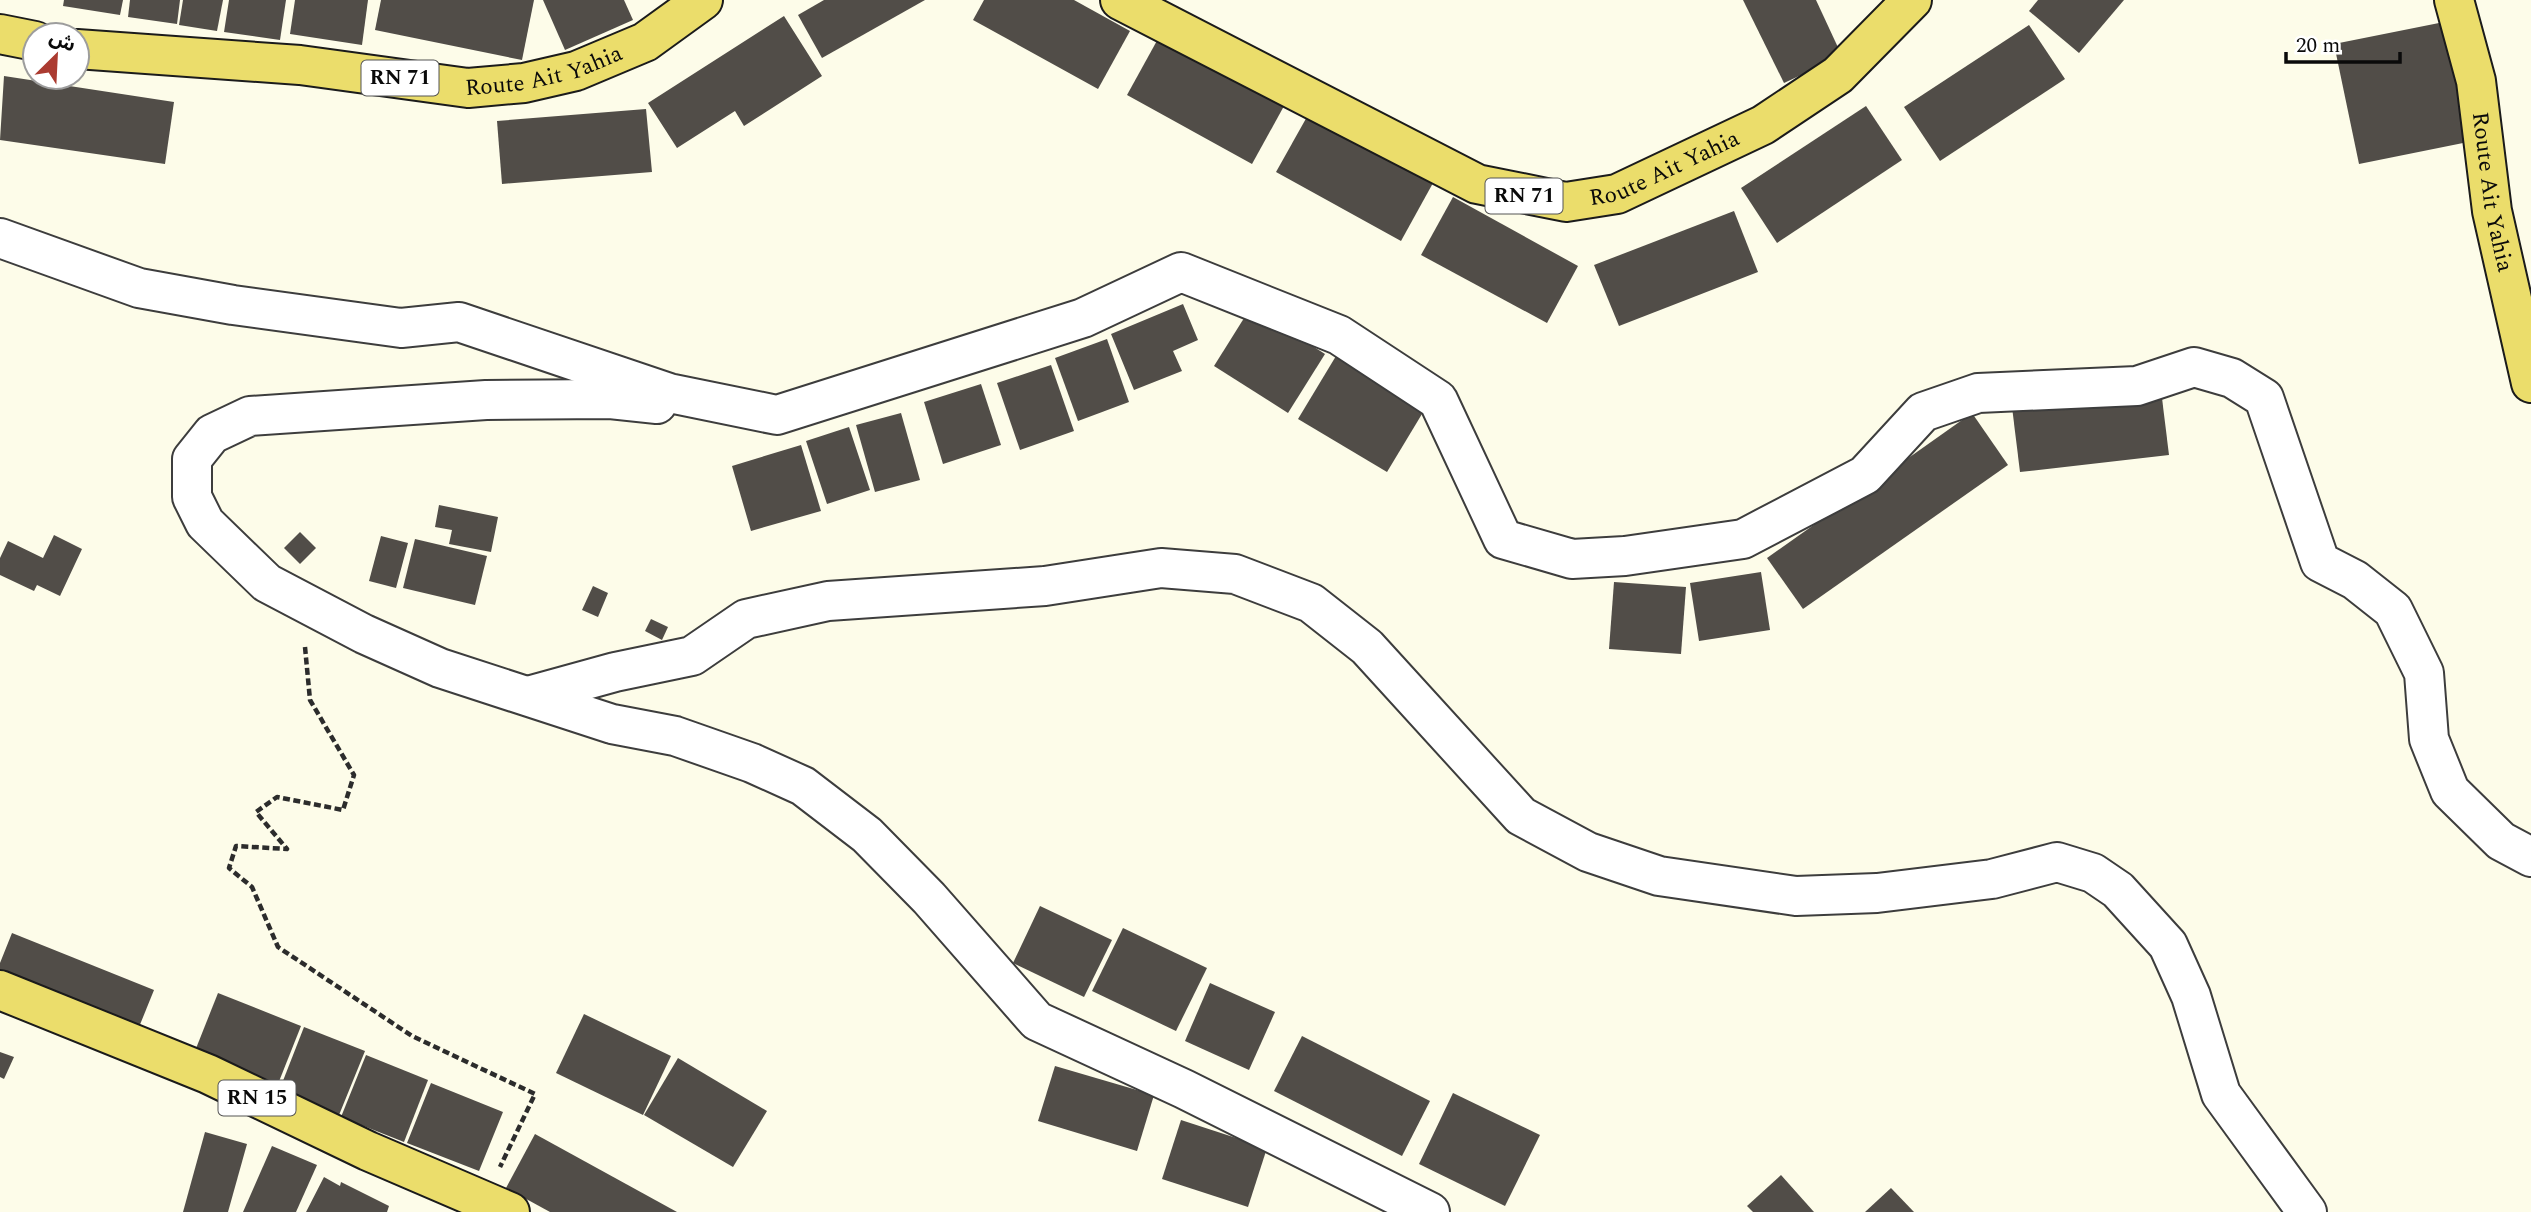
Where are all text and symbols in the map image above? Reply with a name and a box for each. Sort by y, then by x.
north arrow [21,21,91,91]
scale bar [2286,21,2400,65]
text: ش [45,23,80,60]
text: 20 m [2296,30,2340,62]
street label: Route Ait Yahia [463,36,628,106]
road number: RN 71 [362,60,438,96]
street label: Route Ait Yahia [2462,110,2523,275]
street label: Route Ait Yahia [1587,121,1745,216]
road number: RN 71 [1486,178,1562,214]
road number: RN 15 [218,1080,296,1116]

